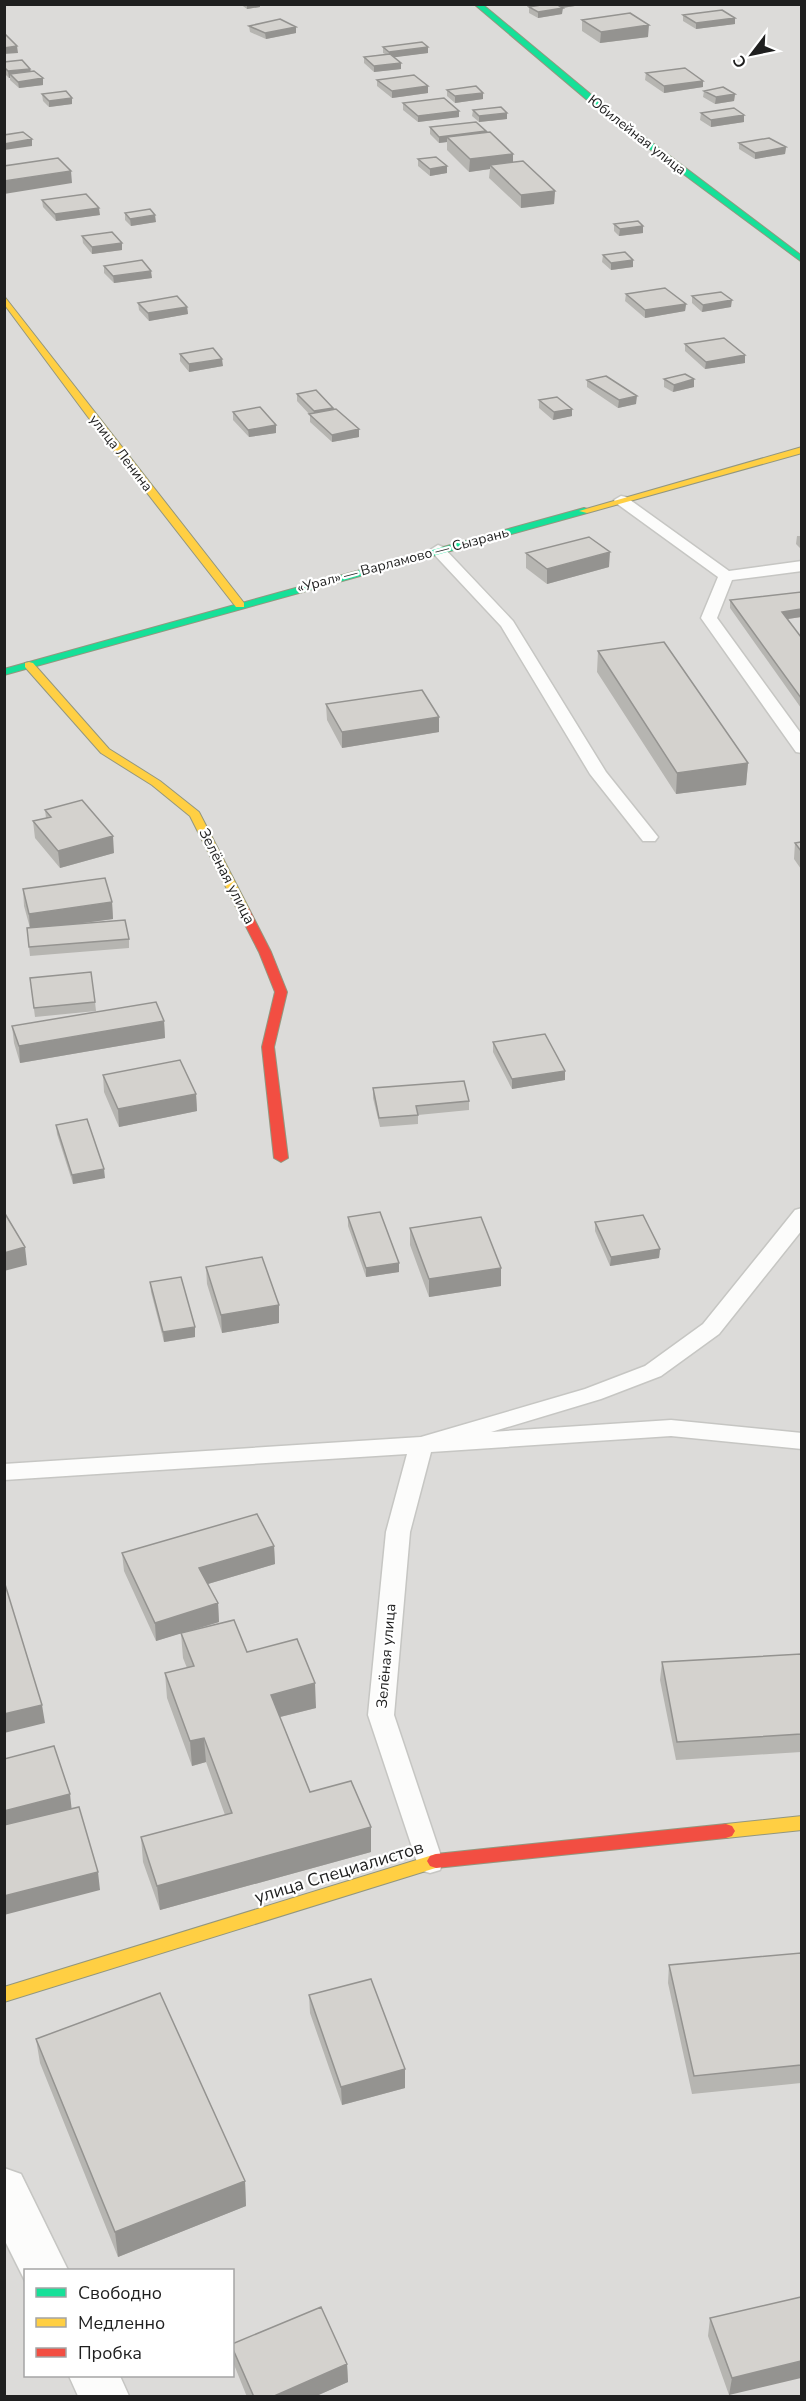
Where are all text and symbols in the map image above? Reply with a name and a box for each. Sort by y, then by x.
north arrow [722,24,782,84]
text: С [728,51,752,72]
street label: Юбилейная улица [584,91,690,179]
street label: улица Ленина [85,411,157,495]
street label: «Урал» — Варламово — Сызрань [295,523,511,597]
street label: Зелёная улица [194,825,260,927]
street label: Зелёная улица [371,1603,401,1709]
street label: улица Специалистов [252,1835,427,1909]
legend [24,2269,234,2377]
text: Свободно [78,2281,162,2305]
text: Медленно [78,2311,165,2335]
text: Пробка [78,2341,142,2365]

